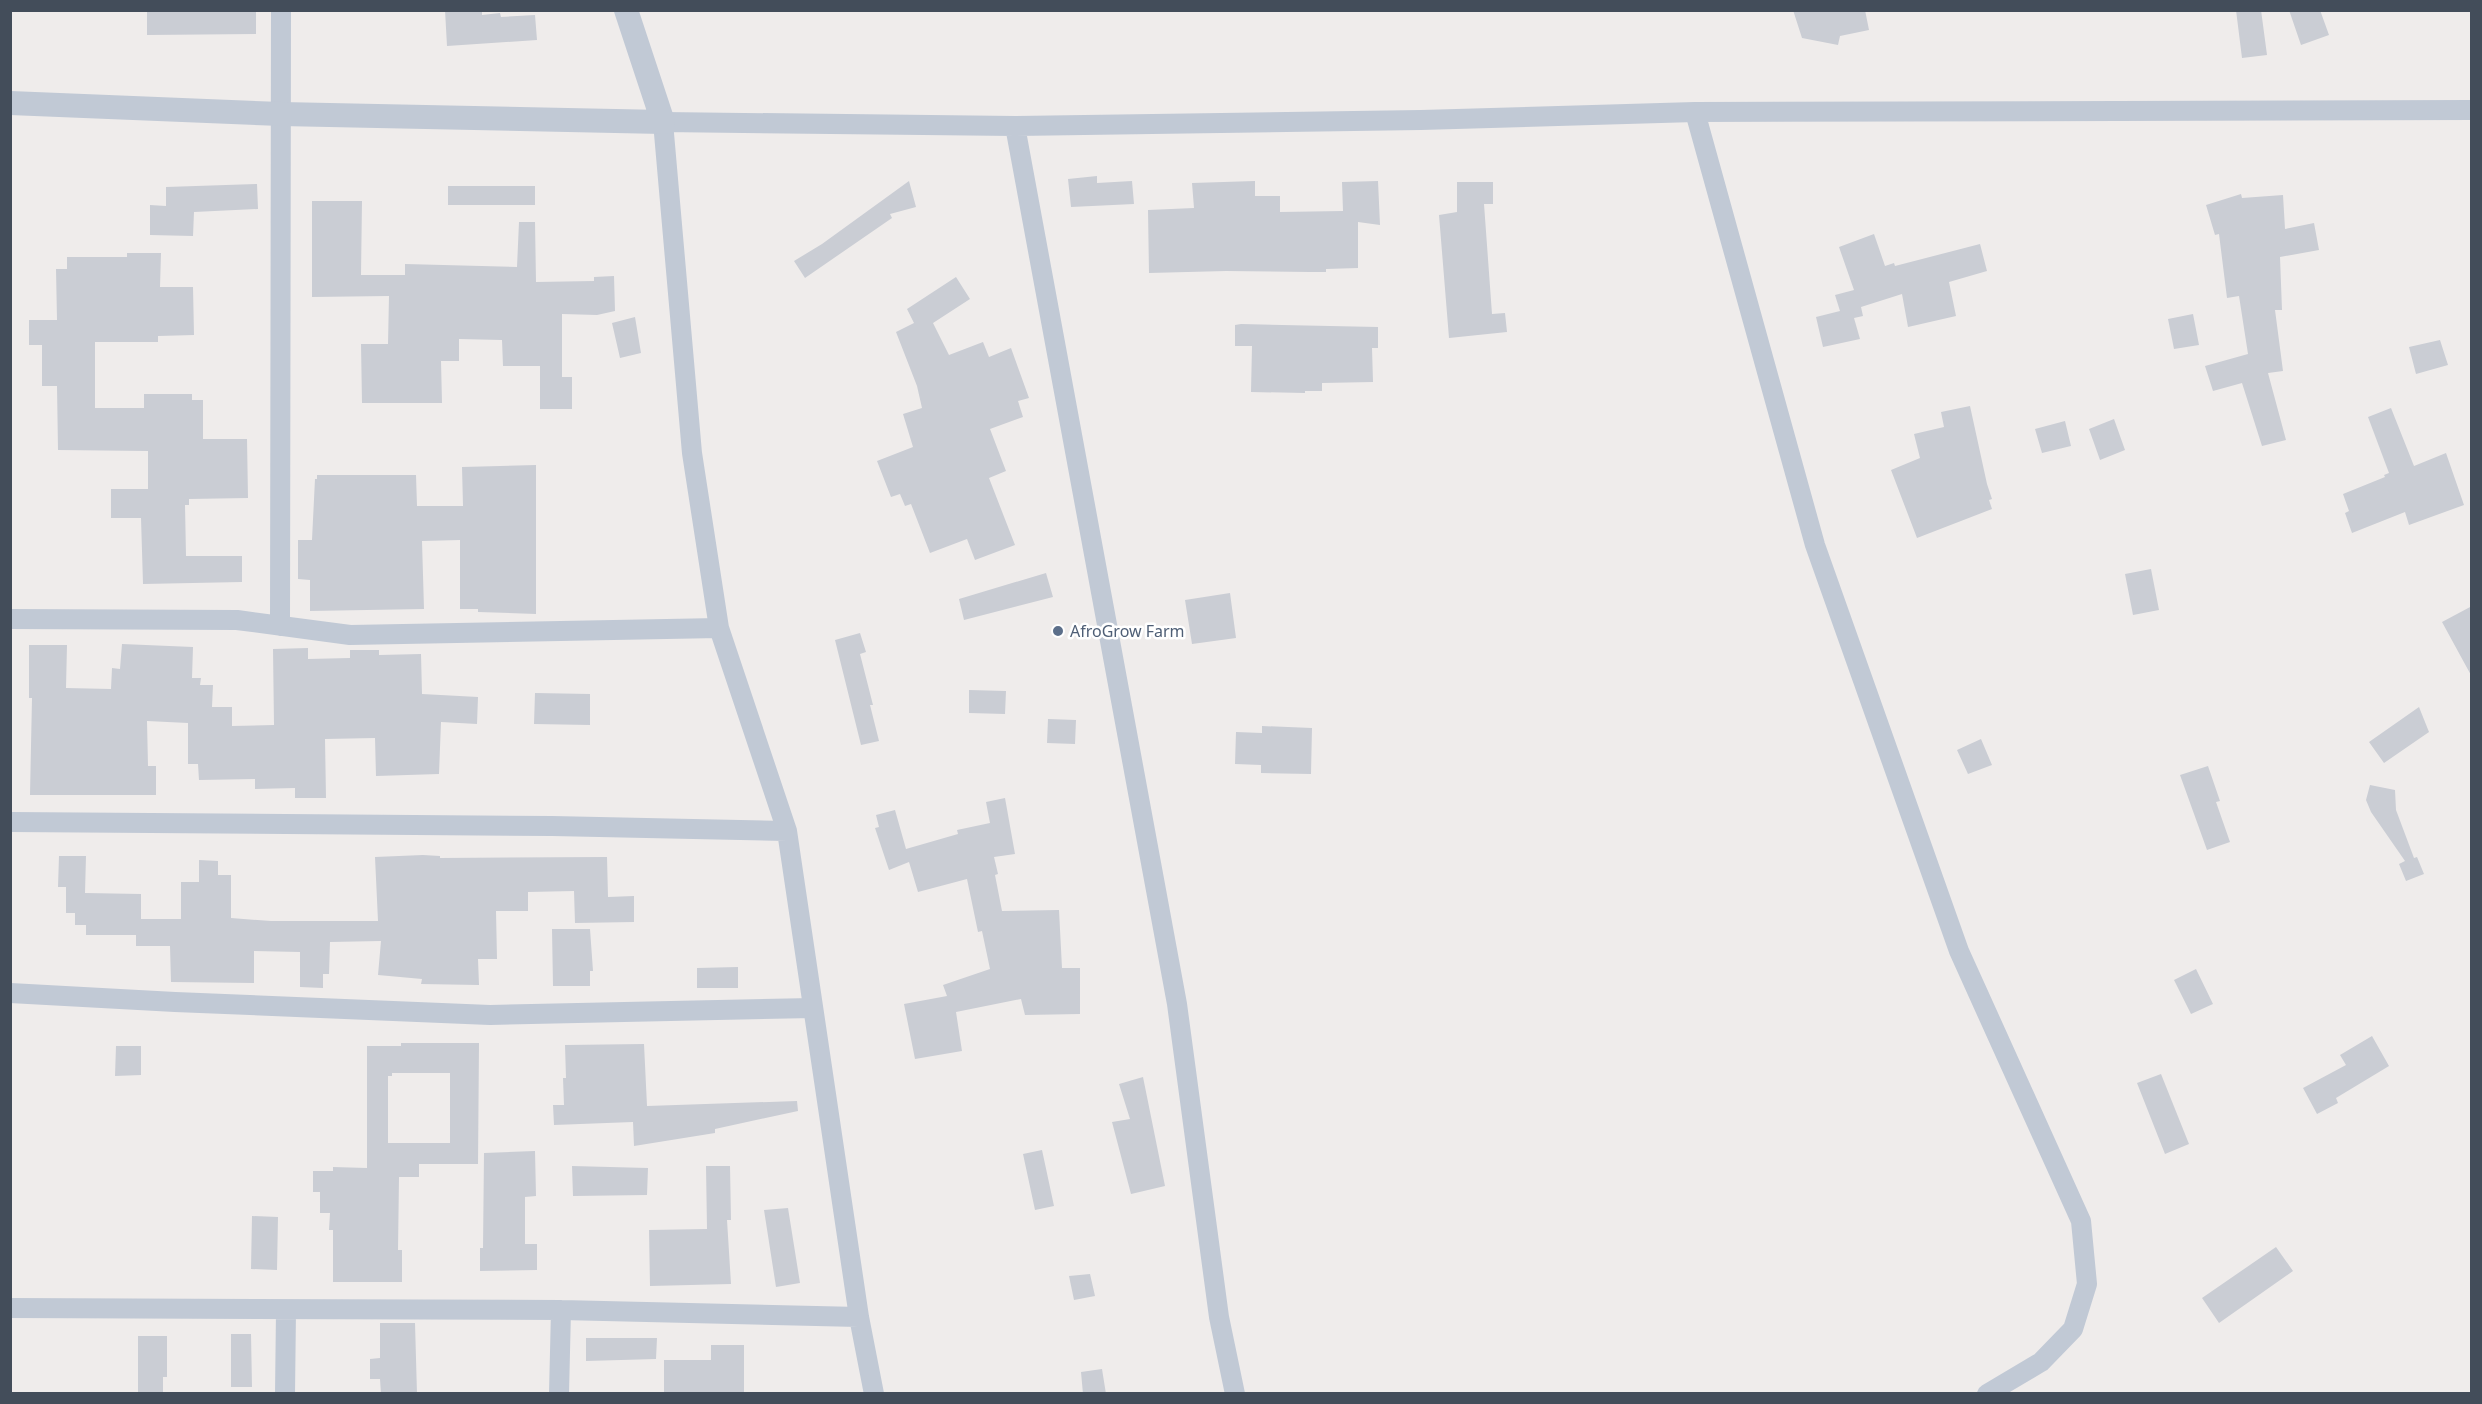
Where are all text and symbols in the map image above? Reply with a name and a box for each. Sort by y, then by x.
place label: AfroGrow Farm [1070,620,1185,642]
marker: AfroGrow Farm [1051,624,1065,638]

